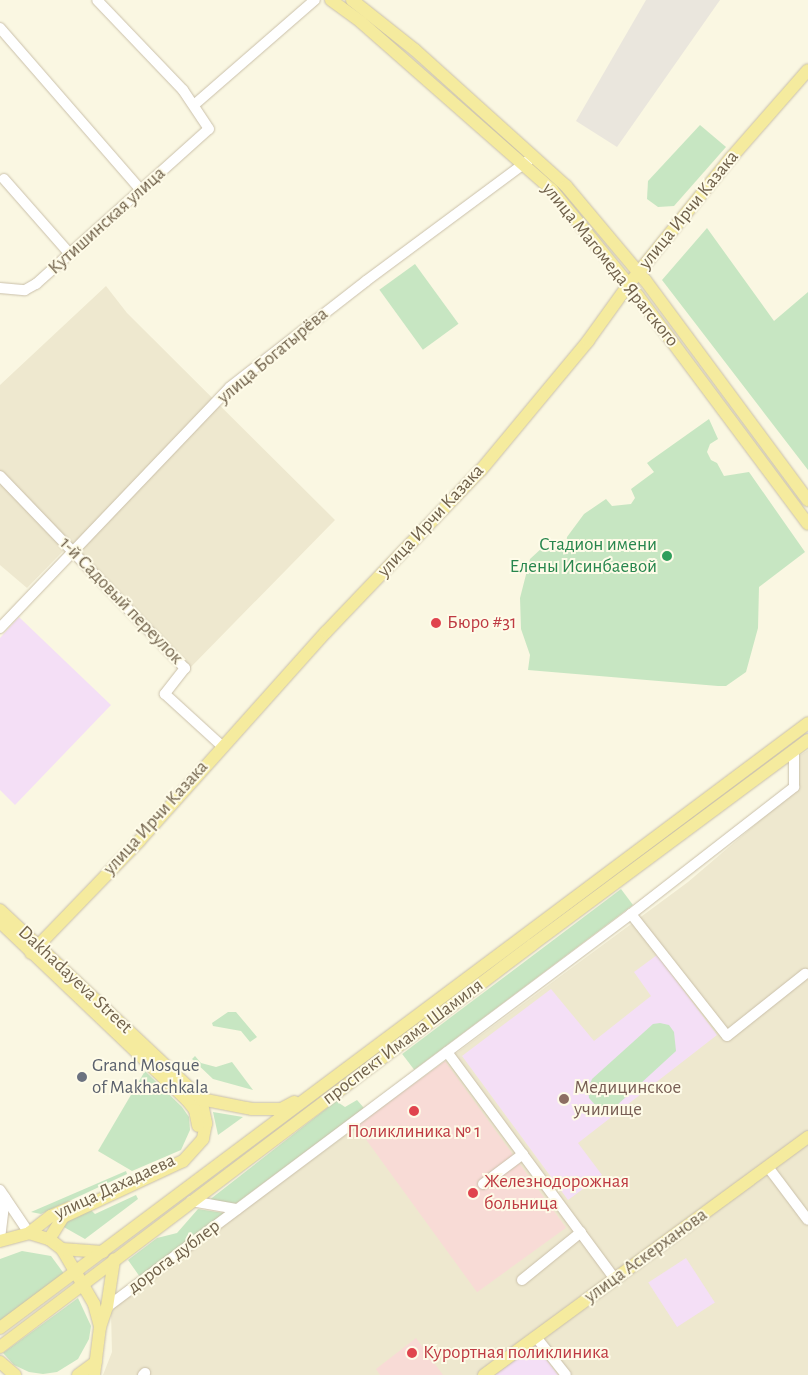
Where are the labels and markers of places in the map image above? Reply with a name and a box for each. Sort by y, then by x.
place label: Стадион имени Елены Исинбаевой [509,534,657,578]
marker: Стадион имени Елены Исинбаевой [661,550,673,562]
place label: Бюро #31 [447,612,517,634]
marker: Бюро #31 [429,616,443,630]
place label: Grand Mosque of Makhachkala [92,1055,208,1099]
marker: Grand Mosque of Makhachkala [76,1071,88,1083]
place label: Медицинское училище [574,1077,681,1121]
marker: Медицинское училище [558,1093,570,1105]
marker: Поликлиника № 1 [407,1104,421,1118]
place label: Поликлиника № 1 [347,1121,481,1143]
place label: Железнодорожная больница [484,1171,629,1215]
marker: Железнодорожная больница [466,1186,480,1200]
place label: Курортная поликлиника [423,1342,609,1364]
marker: Курортная поликлиника [405,1346,419,1360]

